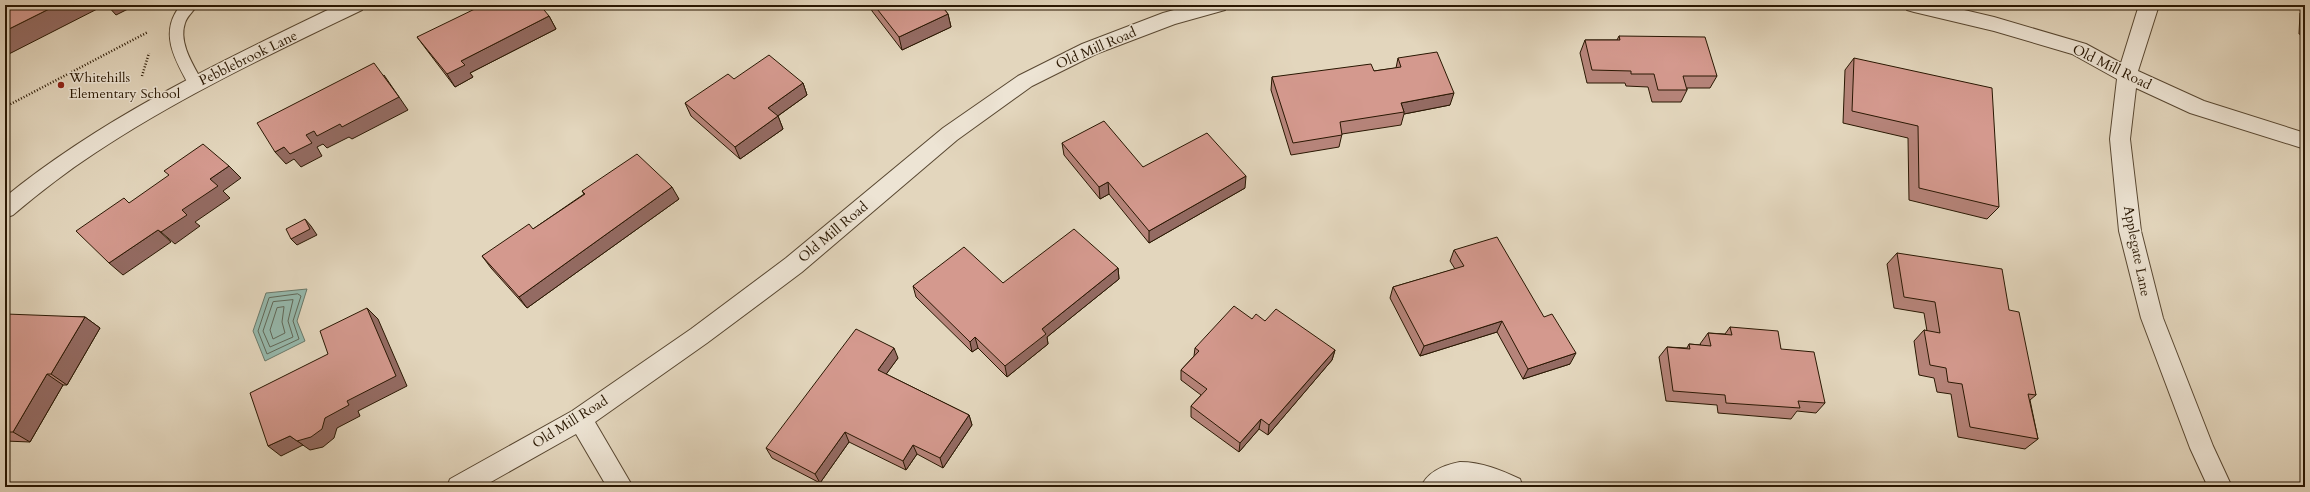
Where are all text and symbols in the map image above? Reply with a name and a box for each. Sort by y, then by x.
street label: Old Mill Road [1053,22,1140,73]
street label: Pebblebrook Lane [196,26,300,90]
street label: Old Mill Road [2069,40,2155,95]
place label: Whitehills Elementary School [68,68,181,103]
marker: Whitehills Elementary School [56,80,66,90]
street label: Old Mill Road [794,197,872,267]
street label: Applegate Lane [2119,204,2155,298]
street label: Old Mill Road [529,391,612,453]

